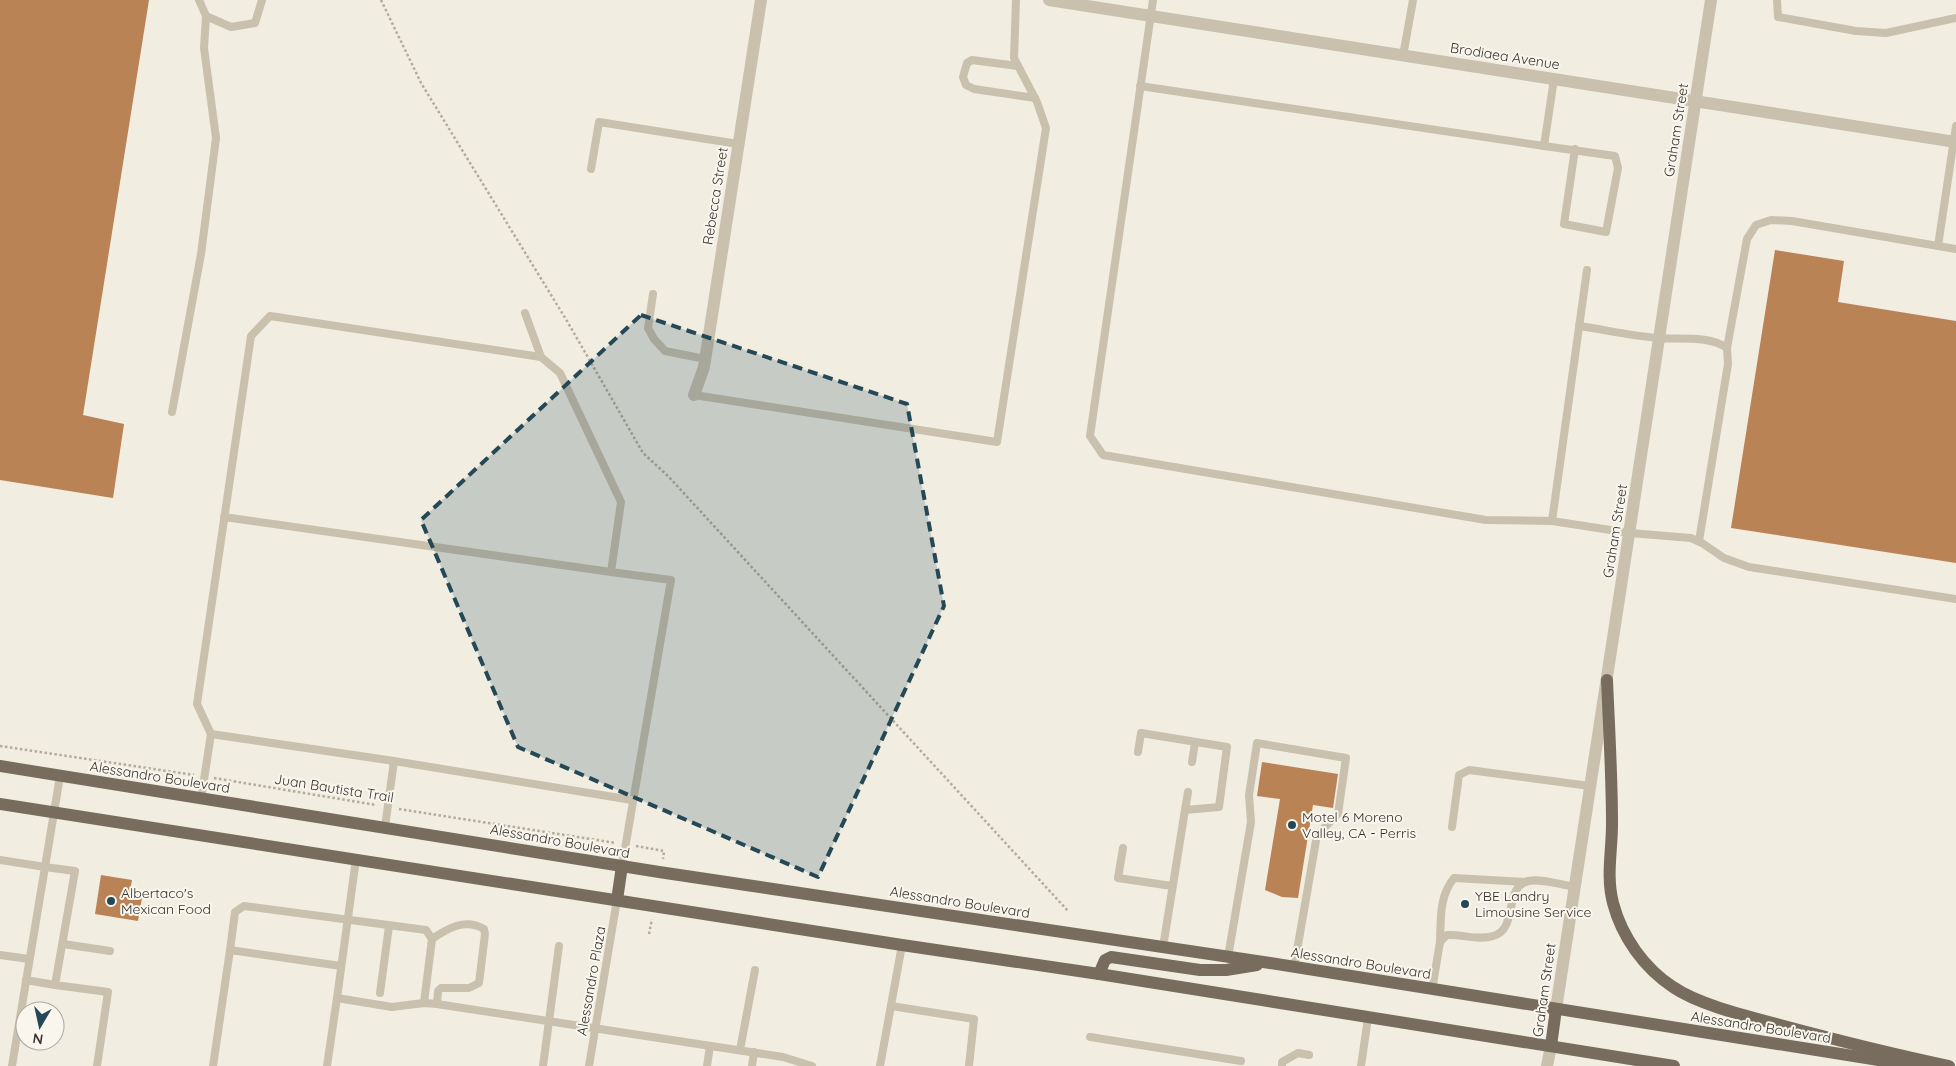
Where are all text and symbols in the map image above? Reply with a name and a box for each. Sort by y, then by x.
street label: Brodiaea Avenue [1449,38,1561,74]
street label: Graham Street [1660,82,1692,178]
street label: Rebecca Street [698,146,732,246]
street label: Graham Street [1599,483,1631,579]
street label: Alessandro Boulevard [89,757,231,797]
street label: Juan Bautista Trail [273,770,395,806]
place label: Motel 6 Moreno Valley, CA - Perris [1302,808,1416,842]
marker: Motel 6 Moreno Valley, CA - Perris [1286,819,1298,831]
street label: Alessandro Boulevard [489,820,631,862]
street label: Alessandro Boulevard [889,882,1031,922]
place label: Albertaco's Mexican Food [121,884,211,918]
place label: YBE Landry Limousine Service [1475,887,1592,921]
marker: Albertaco's Mexican Food [105,895,117,907]
marker: YBE Landry Limousine Service [1459,898,1471,910]
street label: Alessandro Plaza [573,925,609,1037]
street label: Graham Street [1528,942,1560,1038]
street label: Alessandro Boulevard [1290,943,1432,983]
north arrow [15,1001,65,1051]
street label: Alessandro Boulevard [1690,1007,1832,1047]
text: N [31,1029,44,1049]

